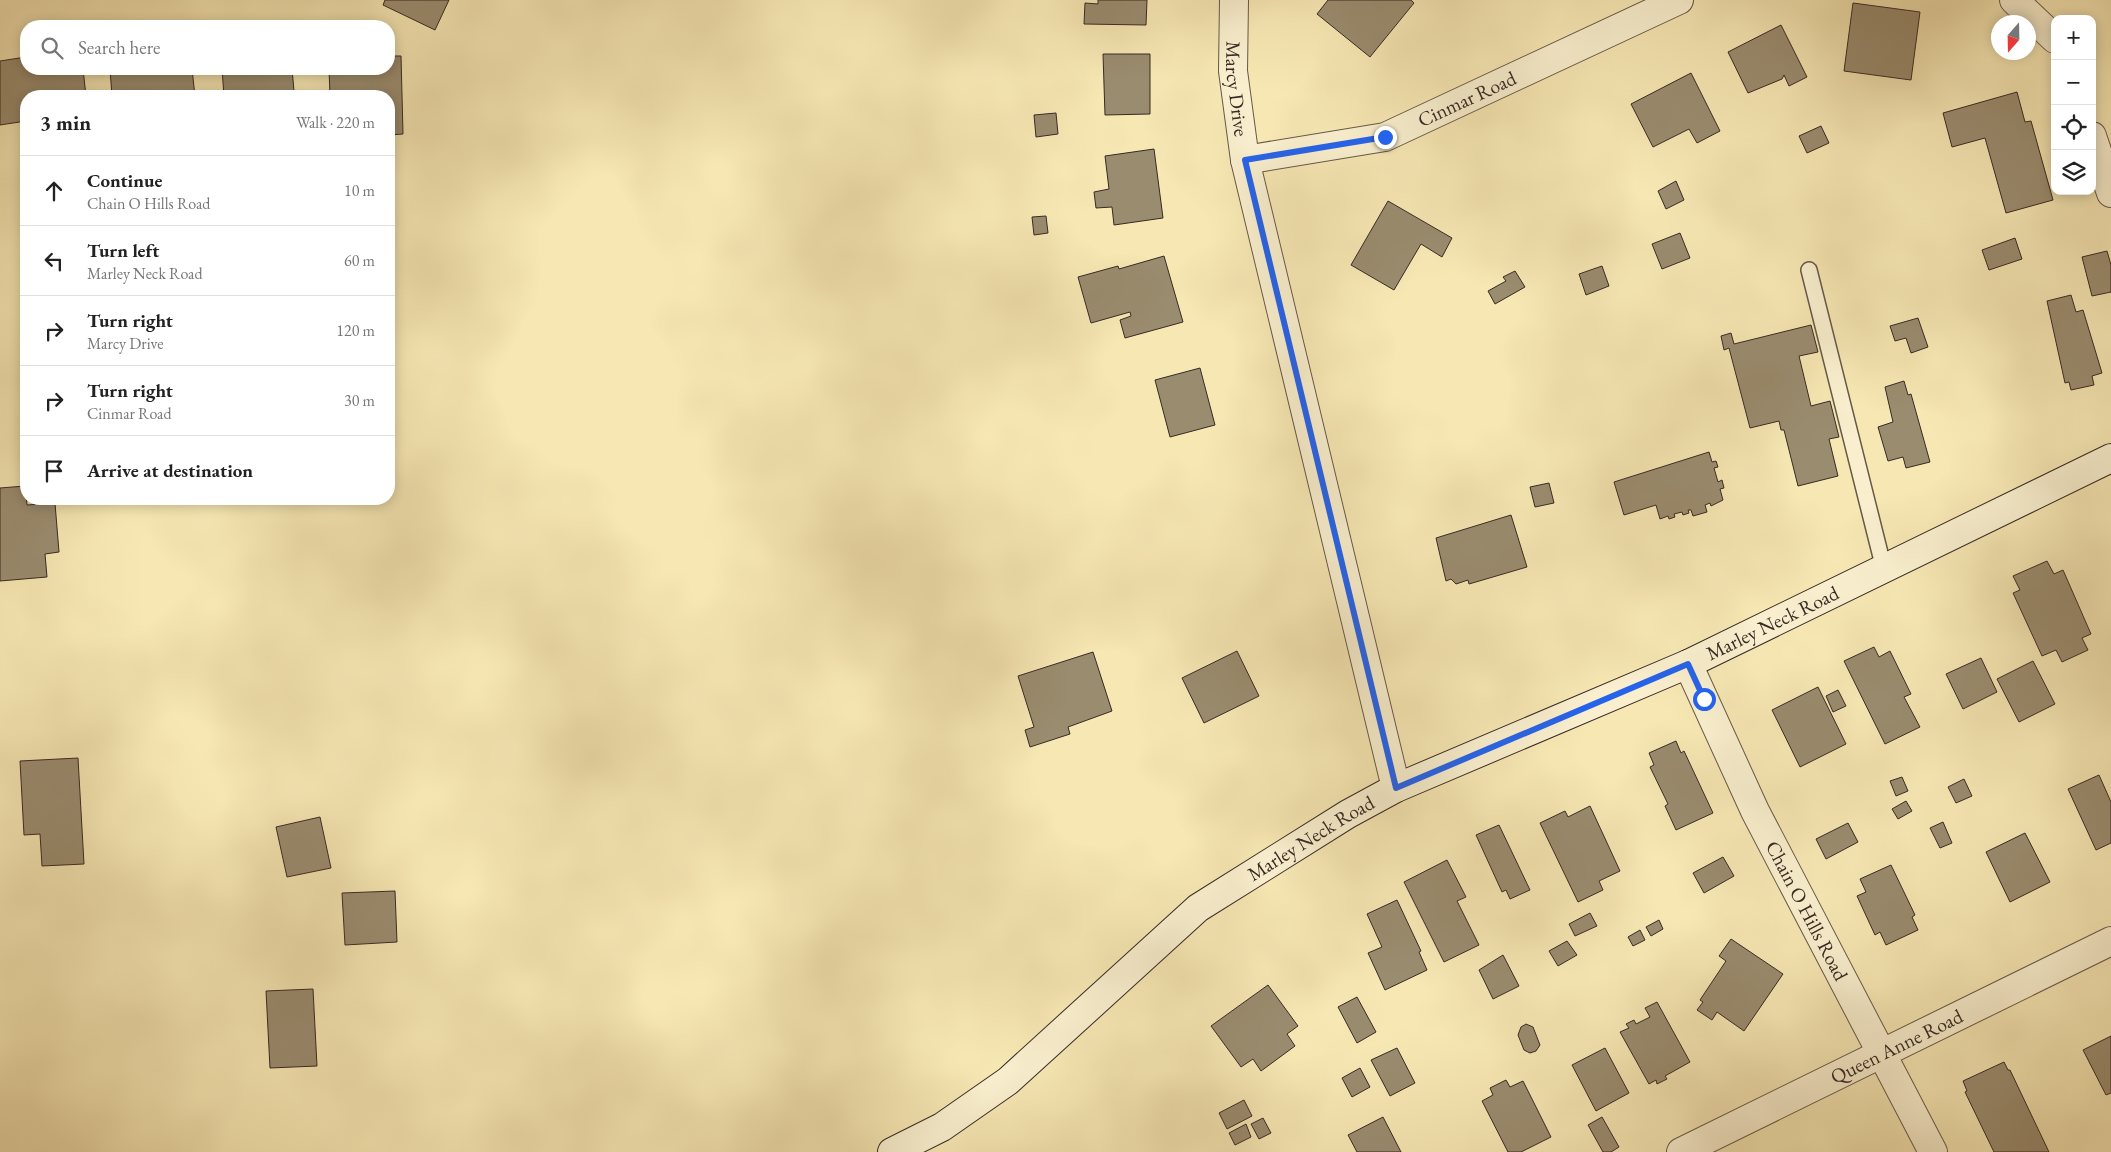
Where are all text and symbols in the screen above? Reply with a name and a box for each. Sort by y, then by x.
north arrow [1991,15,2036,60]
map controls [2051,15,2096,195]
button: + [2051,15,2096,60]
search box [20,20,395,75]
icon: search [38,34,66,62]
text: Search here [78,35,160,60]
street label: Marcy Drive [1220,41,1255,138]
button: − [2051,60,2096,105]
street label: Cinmar Road [1413,64,1521,133]
button: locate [2051,105,2096,150]
text: 3 min [40,109,91,136]
text: Walk · 220 m [296,112,375,133]
route end [1374,126,1397,149]
button: layers [2051,150,2096,195]
text: Continue [87,168,162,193]
icon: ahead [40,177,68,205]
text: 10 m [344,180,375,201]
text: Chain O Hills Road [87,193,210,214]
text: Turn left [87,238,159,263]
icon: left [40,247,68,275]
text: 60 m [344,250,375,271]
text: Marley Neck Road [87,263,203,284]
text: Turn right [87,308,173,333]
icon: right [40,317,68,345]
text: 120 m [336,320,375,341]
text: Marcy Drive [87,333,163,354]
text: Turn right [87,378,173,403]
icon: right [40,387,68,415]
text: 30 m [344,390,375,411]
text: Cinmar Road [87,403,172,424]
icon: arrive [40,457,68,485]
text: Arrive at destination [87,458,253,483]
street label: Marley Neck Road [1702,579,1844,666]
route start [1693,688,1716,711]
street label: Marley Neck Road [1242,789,1380,887]
street label: Chain O Hills Road [1760,836,1855,986]
street label: Queen Anne Road [1826,1002,1968,1090]

